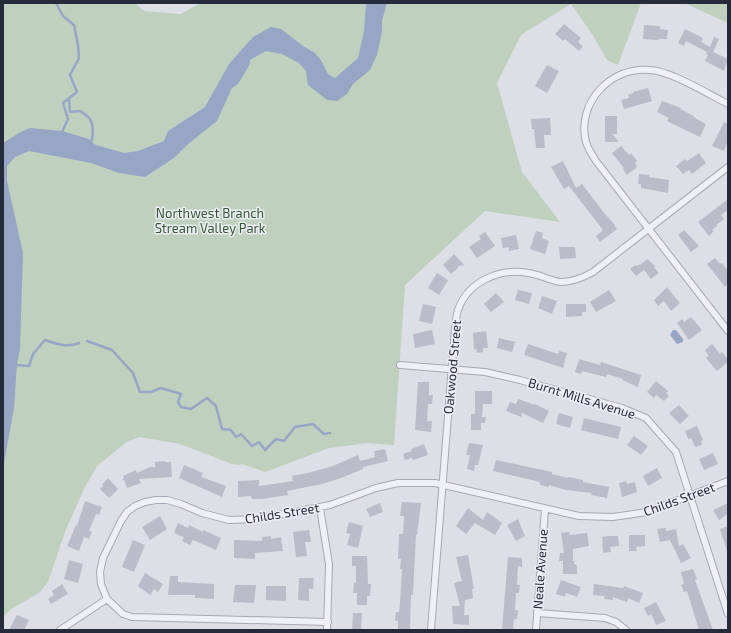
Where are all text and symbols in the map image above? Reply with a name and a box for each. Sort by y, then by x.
park label: Northwest Branch Stream Valley Park [155,205,266,236]
street label: Oakwood Street [440,319,464,415]
street label: Burnt Mills Avenue [526,374,638,422]
street label: Childs Street [641,479,717,519]
street label: Childs Street [244,499,320,527]
street label: Neale Avenue [529,528,551,610]

